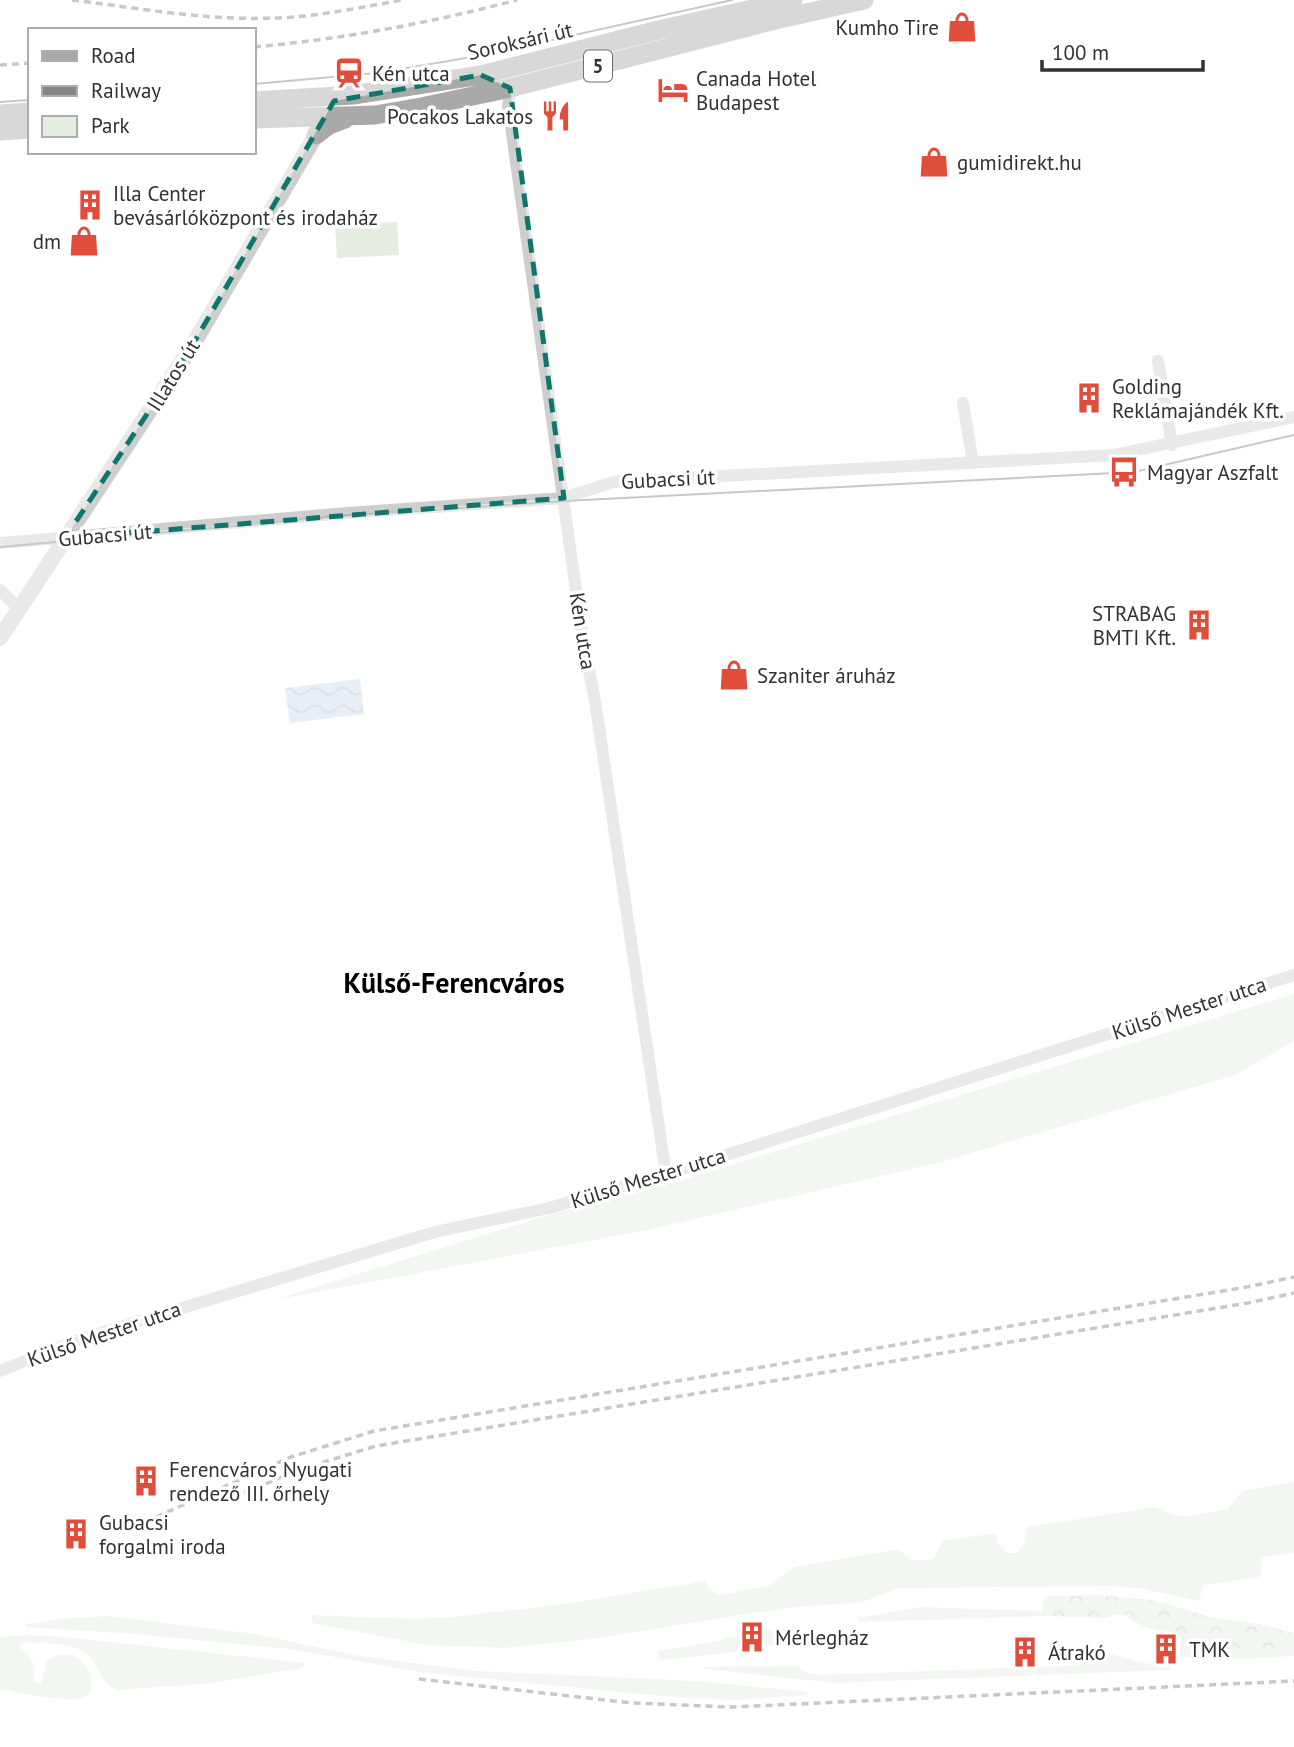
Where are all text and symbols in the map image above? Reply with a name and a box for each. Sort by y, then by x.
shop icon: Kumho Tire [945,10,979,44]
place label: Kumho Tire [836,14,939,41]
street label: Soroksári út [465,16,575,66]
legend [28,28,256,154]
scale bar [1042,28,1203,72]
text: 100 m [1052,39,1109,66]
text: Road [91,42,135,69]
road number: 5 [584,50,612,82]
station icon: Kén utca [332,56,366,90]
place label: Kén utca [372,60,450,87]
place label: Canada Hotel Budapest [696,65,816,116]
hotel icon: Canada Hotel Budapest [656,73,690,107]
text: Railway [91,77,161,104]
restaurant icon: Pocakos Lakatos [539,99,573,133]
place label: Pocakos Lakatos [387,103,533,130]
text: Park [91,112,130,139]
shop icon: gumidirekt.hu [917,145,951,179]
place label: gumidirekt.hu [957,149,1082,176]
place label: Illa Center bevásárlóközpont és irodaház [113,180,378,231]
building icon: Illa Center bevásárlóközpont és irodaház [73,188,107,222]
shop icon: dm [67,224,101,258]
place label: dm [33,228,61,255]
street label: Illatos út [140,334,206,416]
place label: Golding Reklámajándék Kft. [1112,373,1284,424]
building icon: Golding Reklámajándék Kft. [1072,381,1106,415]
bus stop icon: Magyar Aszfalt [1107,455,1141,489]
place label: Magyar Aszfalt [1147,459,1278,486]
street label: Gubacsi út [620,463,716,495]
street label: Gubacsi út [57,517,153,553]
street label: Kén utca [564,591,602,671]
place label: STRABAG BMTI Kft. [1092,600,1176,651]
building icon: STRABAG BMTI Kft. [1182,608,1216,642]
shop icon: Szaniter áruház [717,658,751,692]
place label: Szaniter áruház [757,662,896,689]
district label: Külső-Ferencváros [344,964,565,1001]
street label: Külső Mester utca [1109,970,1269,1046]
street label: Külső Mester utca [567,1142,729,1214]
street label: Külső Mester utca [24,1295,184,1373]
place label: Ferencváros Nyugati rendező III. őrhely [169,1456,352,1507]
building icon: Ferencváros Nyugati rendező III. őrhely [129,1464,163,1498]
place label: Gubacsi forgalmi iroda [99,1509,226,1560]
building icon: Gubacsi forgalmi iroda [59,1517,93,1551]
building icon: Mérlegház [735,1620,769,1654]
place label: Mérlegház [775,1624,869,1651]
building icon: TMK [1149,1632,1183,1666]
building icon: Átrakó [1008,1635,1042,1669]
place label: TMK [1189,1636,1230,1663]
place label: Átrakó [1048,1639,1106,1666]

